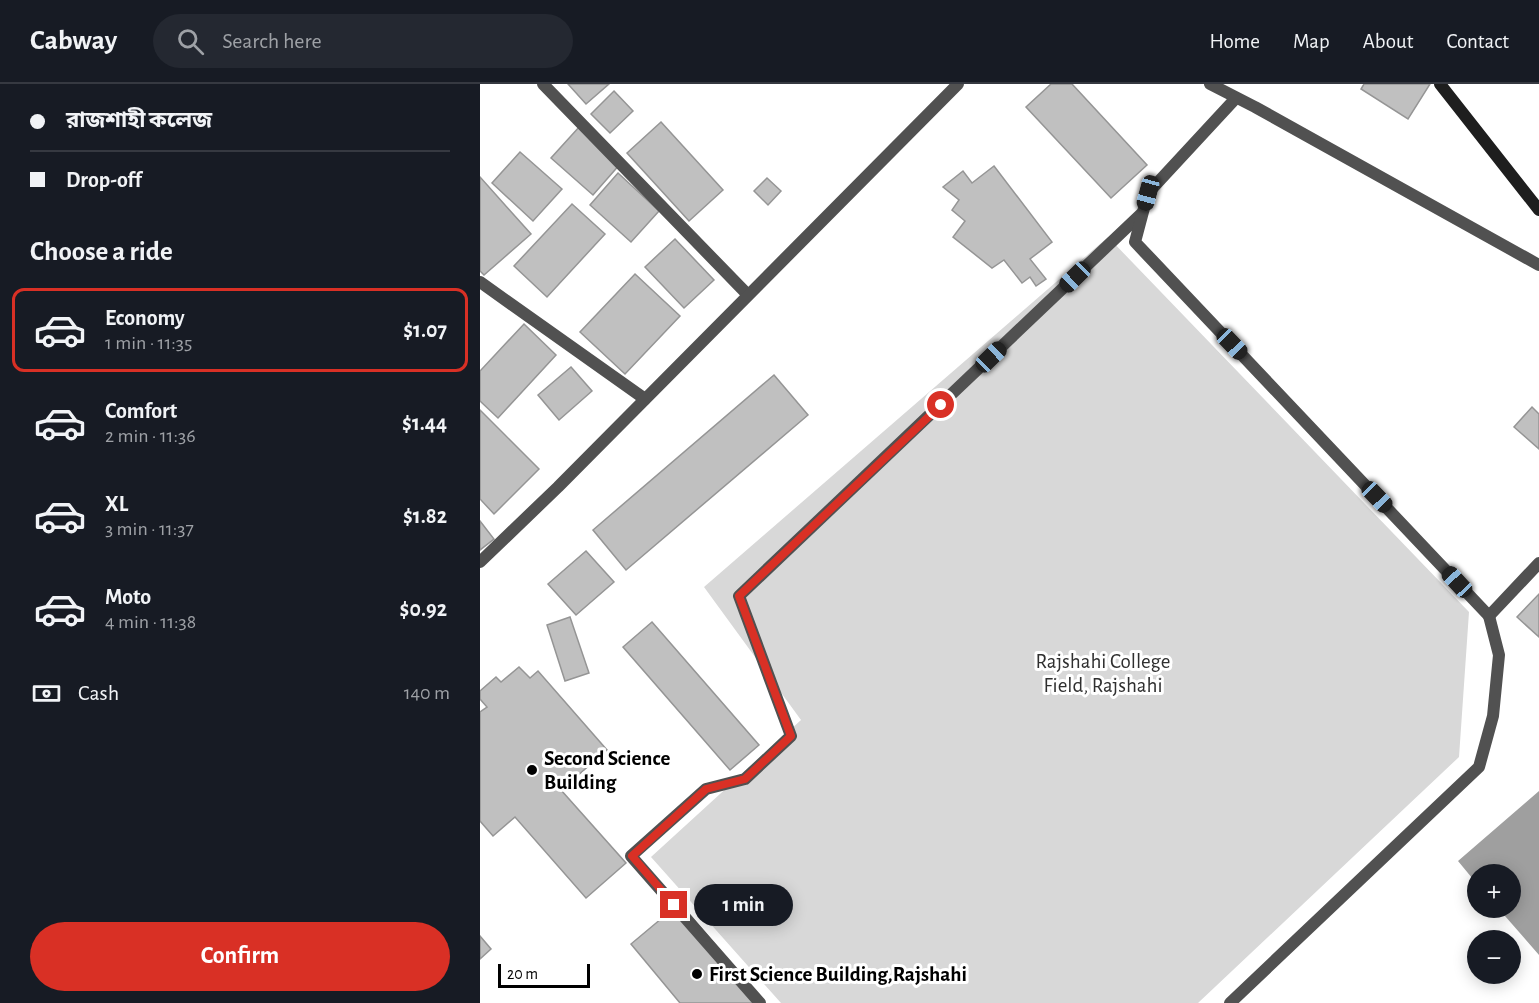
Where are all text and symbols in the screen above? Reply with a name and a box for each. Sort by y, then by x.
search box [153,14,573,68]
icon: search [174,25,207,58]
text: Cabway [30,27,117,55]
text: Search here [222,30,322,52]
text: Home [1209,31,1260,52]
text: Map [1293,31,1330,52]
text: About [1363,31,1413,52]
text: Contact [1446,31,1509,52]
text: রাজশাহী কলেজ [66,109,212,131]
text: Drop-off [66,169,142,191]
car [1135,173,1161,213]
text: Choose a ride [30,238,173,265]
car [1056,258,1094,296]
icon: car [33,303,87,357]
text: Economy [105,307,185,329]
text: $1.07 [403,319,447,341]
car [1213,325,1251,363]
text: 1 min · 11:35 [105,333,192,353]
car [972,338,1010,376]
route start [927,391,954,418]
icon: car [33,396,87,450]
text: Comfort [105,400,177,422]
text: $1.44 [402,412,447,434]
text: 2 min · 11:36 [105,426,196,446]
car [1358,478,1396,516]
icon: car [33,489,87,543]
text: XL [105,493,128,515]
text: $1.82 [403,505,447,527]
text: 3 min · 11:37 [105,519,194,539]
car [1438,563,1476,601]
icon: car [33,582,87,636]
text: Moto [105,586,151,608]
text: $0.92 [400,598,447,620]
text: 4 min · 11:38 [105,612,196,632]
park label: Rajshahi College Field, Rajshahi [1036,651,1170,696]
icon: cash [30,677,63,710]
text: Cash [78,682,119,704]
text: 140 m [404,683,450,703]
place label: Second Science Building [544,748,670,793]
marker: Second Science Building [525,763,539,777]
map controls [1467,864,1521,984]
button: + [1467,864,1521,918]
callout: 1 min [695,884,794,926]
route end [660,891,687,918]
text: 1 min [722,895,765,915]
button: Confirm [30,922,450,991]
button: − [1467,930,1521,984]
scale bar [498,961,590,988]
place label: First Science Building,Rajshahi [709,964,967,985]
text: 20 m [507,966,538,982]
marker: First Science Building,Rajshahi [690,967,704,981]

